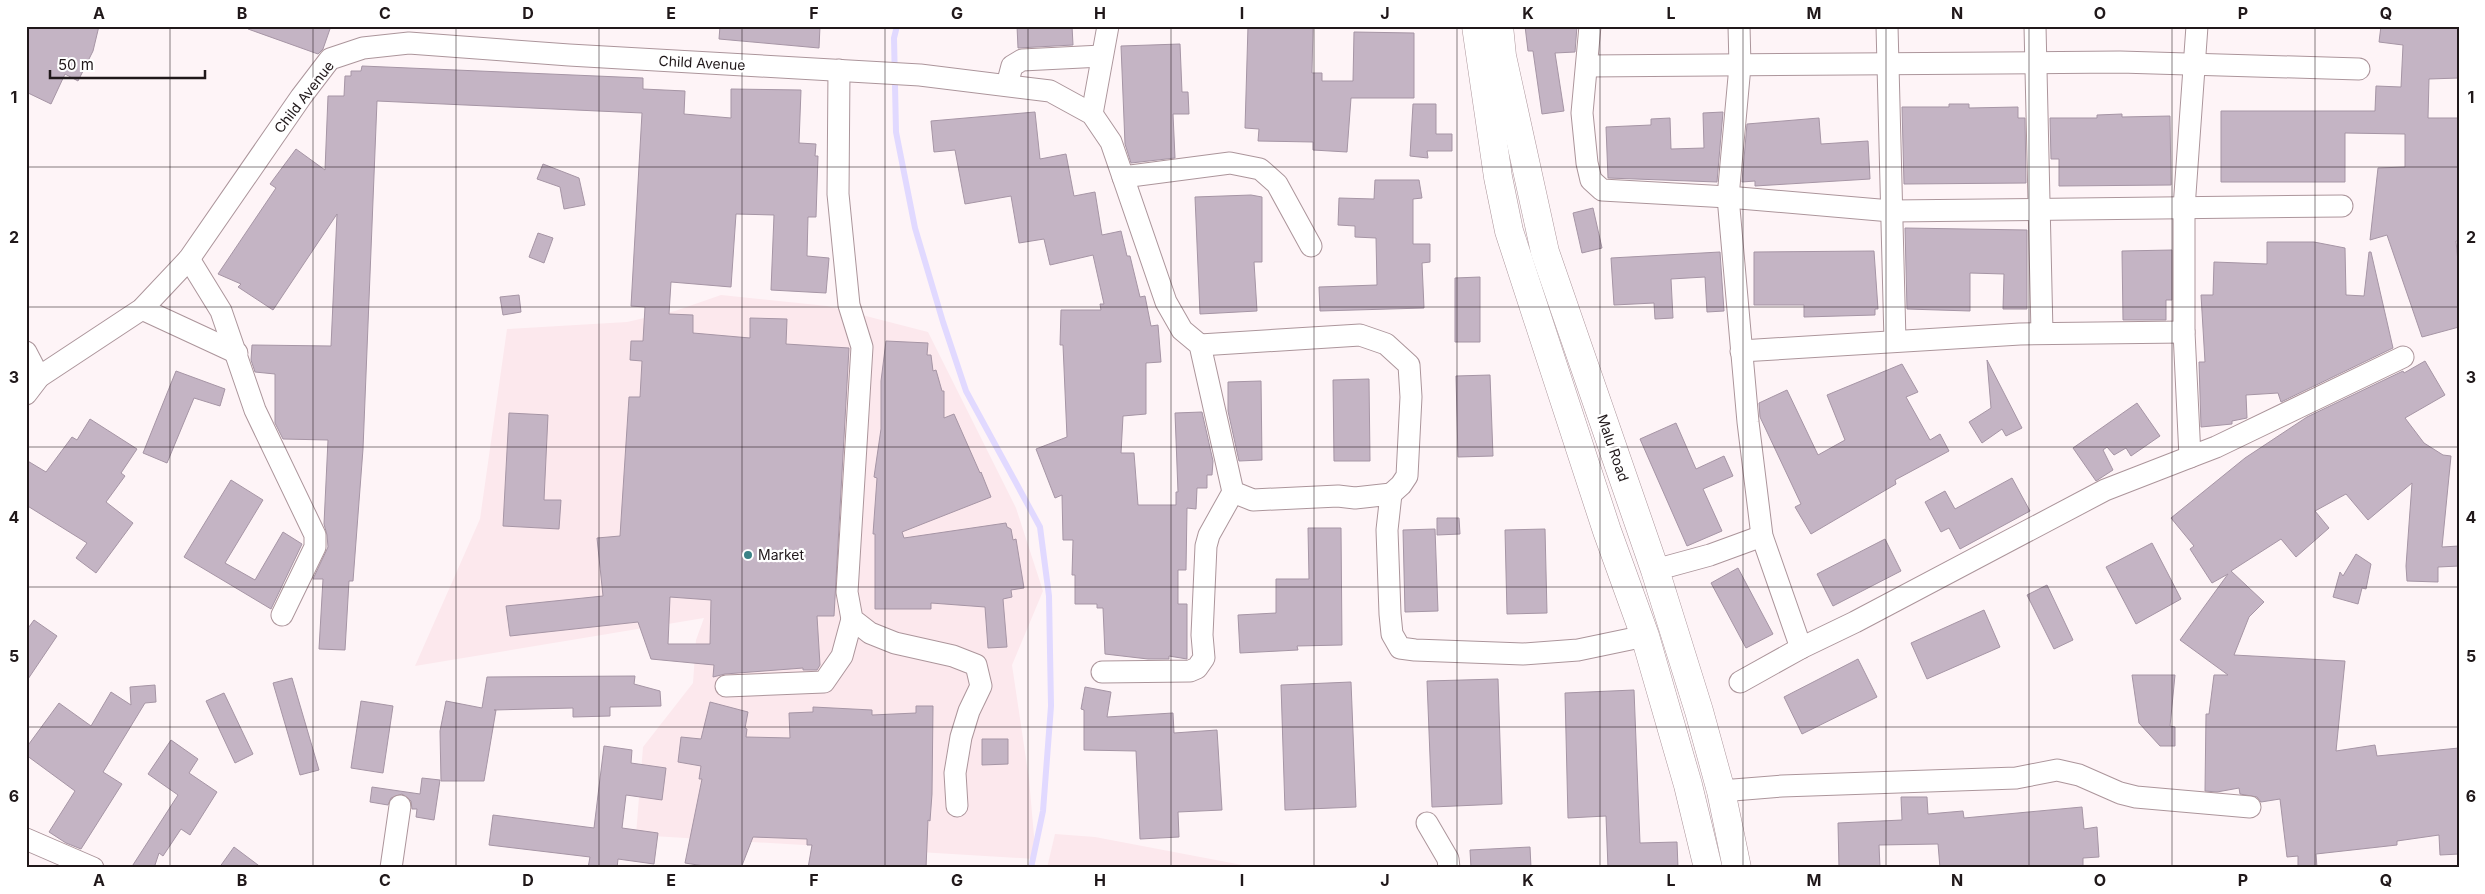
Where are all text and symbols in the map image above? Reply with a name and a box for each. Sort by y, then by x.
text: A [93,3,105,23]
text: B [237,3,247,23]
text: C [379,3,391,23]
text: D [522,3,534,23]
text: E [666,3,676,23]
text: F [809,3,819,23]
text: G [951,3,963,23]
text: H [1094,3,1106,23]
text: I [1240,3,1244,23]
text: J [1380,3,1390,23]
text: K [1522,3,1534,23]
text: L [1666,3,1676,23]
text: M [1807,3,1821,23]
text: N [1951,3,1963,23]
text: O [2094,3,2106,23]
text: P [2238,3,2248,23]
text: Q [2380,3,2392,23]
scale bar [50,48,205,80]
street label: Child Avenue [658,52,746,73]
text: 50 m [58,55,94,74]
street label: Child Avenue [270,57,337,136]
text: 1 [11,87,17,107]
text: 1 [2468,87,2474,107]
text: 2 [9,227,19,247]
text: 2 [2466,227,2476,247]
text: 3 [9,367,19,387]
text: 3 [2466,367,2476,387]
street label: Malu Road [1594,412,1633,484]
text: 4 [9,507,20,527]
text: 4 [2466,507,2477,527]
place label: Market [758,546,805,563]
marker: Market [742,549,754,561]
text: 5 [9,646,19,666]
text: 5 [2466,646,2476,666]
text: 6 [9,786,19,806]
text: 6 [2466,786,2476,806]
text: A [93,870,105,890]
text: B [237,870,247,890]
text: C [379,870,391,890]
text: D [522,870,534,890]
text: E [666,870,676,890]
text: F [809,870,819,890]
text: G [951,870,963,890]
text: H [1094,870,1106,890]
text: I [1240,870,1244,890]
text: J [1380,870,1390,890]
text: K [1522,870,1534,890]
text: L [1666,870,1676,890]
text: M [1807,870,1821,890]
text: N [1951,870,1963,890]
text: O [2094,870,2106,890]
text: P [2238,870,2248,890]
text: Q [2380,870,2392,890]

